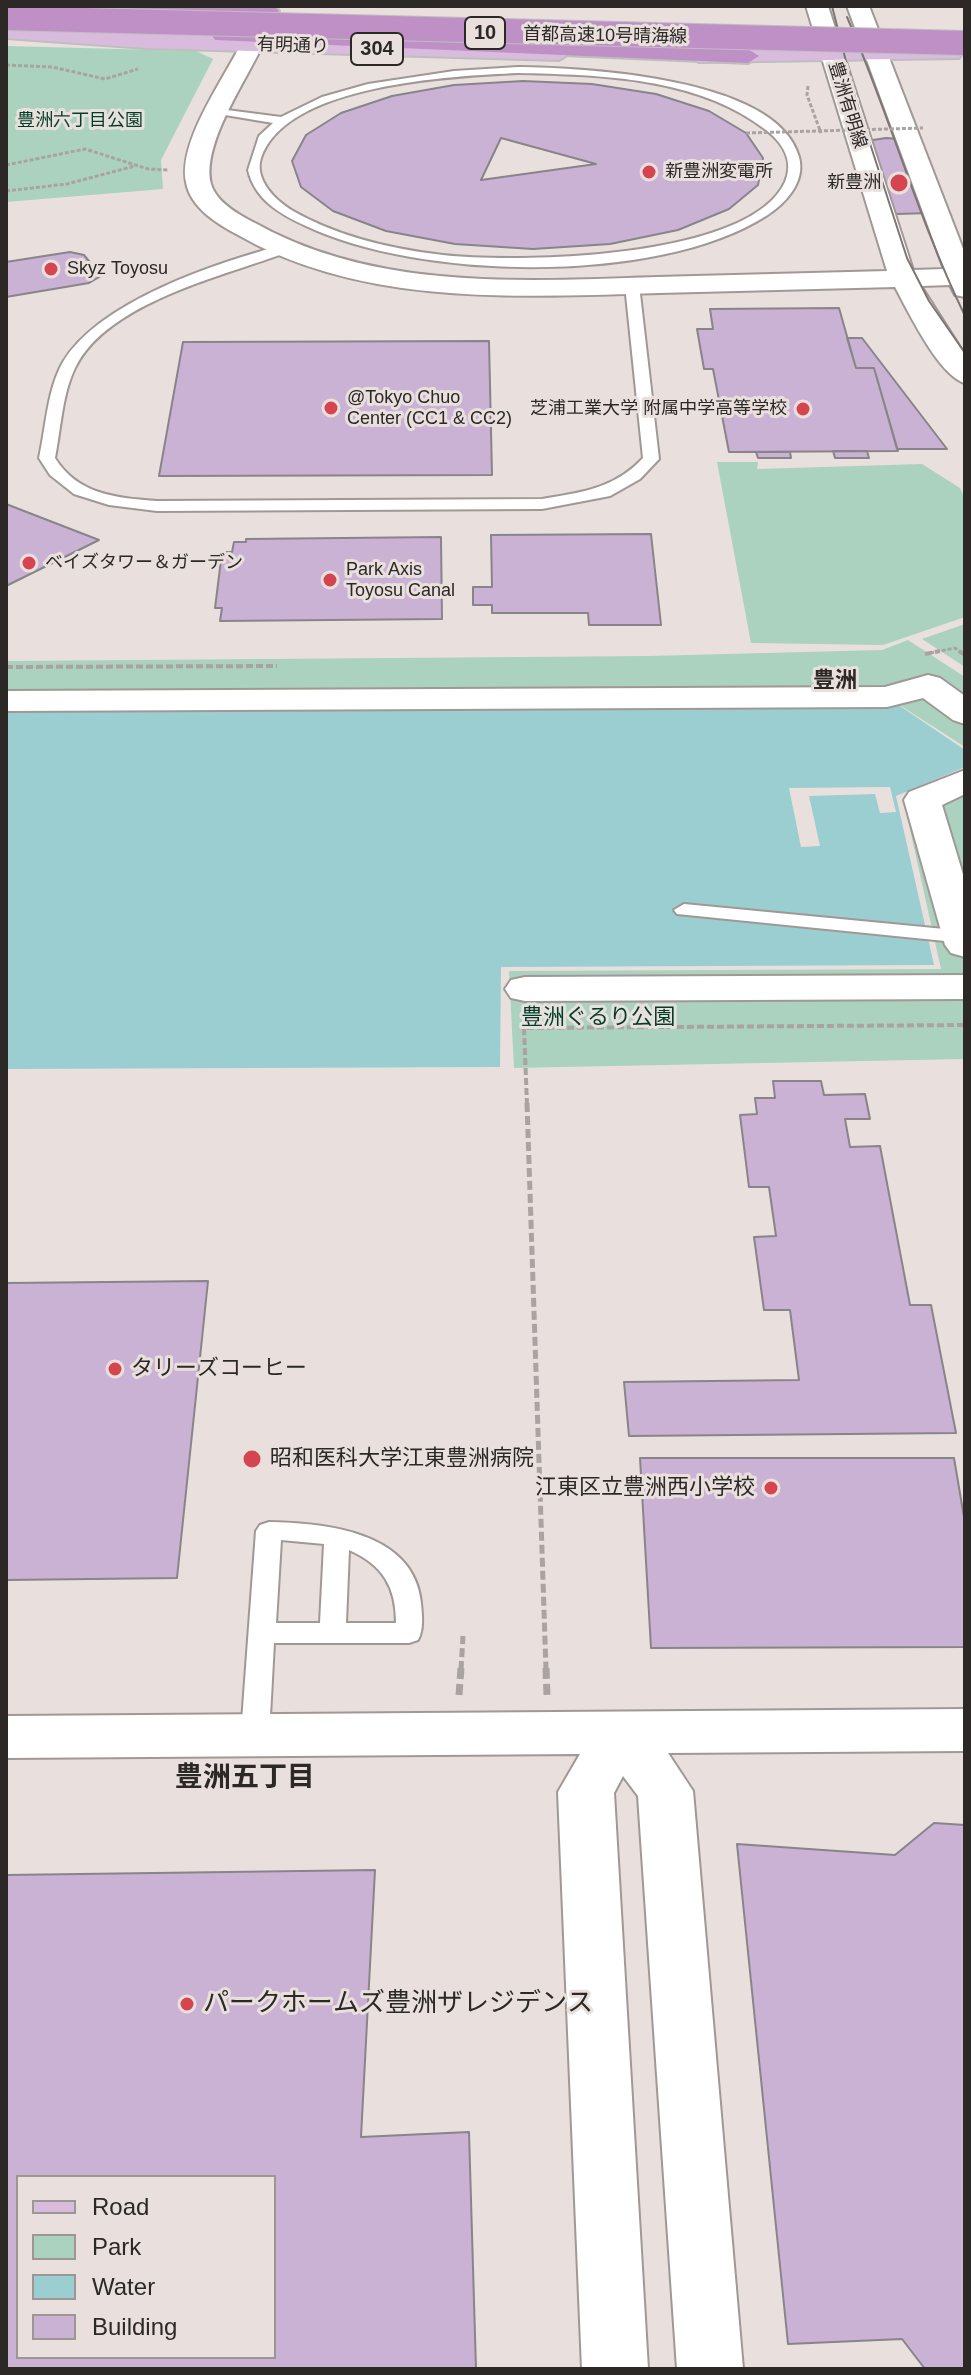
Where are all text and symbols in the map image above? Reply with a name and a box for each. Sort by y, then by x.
road number: 10 [465,17,505,49]
street label: 首都高速10号晴海線 [523,24,687,48]
road number: 304 [351,33,403,65]
street label: 有明通り [257,34,329,58]
street label: 豊洲有明線 [824,59,870,151]
park label: 豊洲六丁目公園 [17,110,143,132]
place label: 新豊洲変電所 [665,161,773,183]
marker: 新豊洲変電所 [640,163,658,181]
place label: 新豊洲 [827,172,881,194]
marker: 新豊洲 [888,172,910,194]
place label: Skyz Toyosu [67,258,168,280]
marker: Skyz Toyosu [42,260,60,278]
place label: @Tokyo Chuo Center (CC1 & CC2) [347,387,512,430]
place label: 芝浦工業大学 附属中学高等学校 [530,398,787,420]
marker: @Tokyo Chuo Center (CC1 & CC2) [322,399,340,417]
marker: 芝浦工業大学 附属中学高等学校 [794,400,812,418]
place label: ベイズタワー＆ガーデン [45,552,243,574]
marker: ベイズタワー＆ガーデン [20,554,38,572]
place label: Park Axis Toyosu Canal [346,559,455,602]
marker: Park Axis Toyosu Canal [321,571,339,589]
district label: 豊洲 [813,668,857,694]
park label: 豊洲ぐるり公園 [521,1005,675,1031]
place label: タリーズコーヒー [131,1356,307,1382]
marker: タリーズコーヒー [106,1360,124,1378]
place label: 昭和医科大学江東豊洲病院 [270,1446,534,1472]
marker: 昭和医科大学江東豊洲病院 [241,1448,263,1470]
place label: 江東区立豊洲西小学校 [535,1475,755,1501]
marker: 江東区立豊洲西小学校 [762,1479,780,1497]
district label: 豊洲五丁目 [175,1761,315,1795]
place label: パークホームズ豊洲ザレジデンス [203,1988,593,2020]
marker: パークホームズ豊洲ザレジデンス [178,1995,196,2013]
legend [16,2175,276,2359]
text: Road [92,2193,149,2220]
text: Park [92,2233,141,2260]
text: Water [92,2273,155,2300]
text: Building [92,2313,177,2340]

